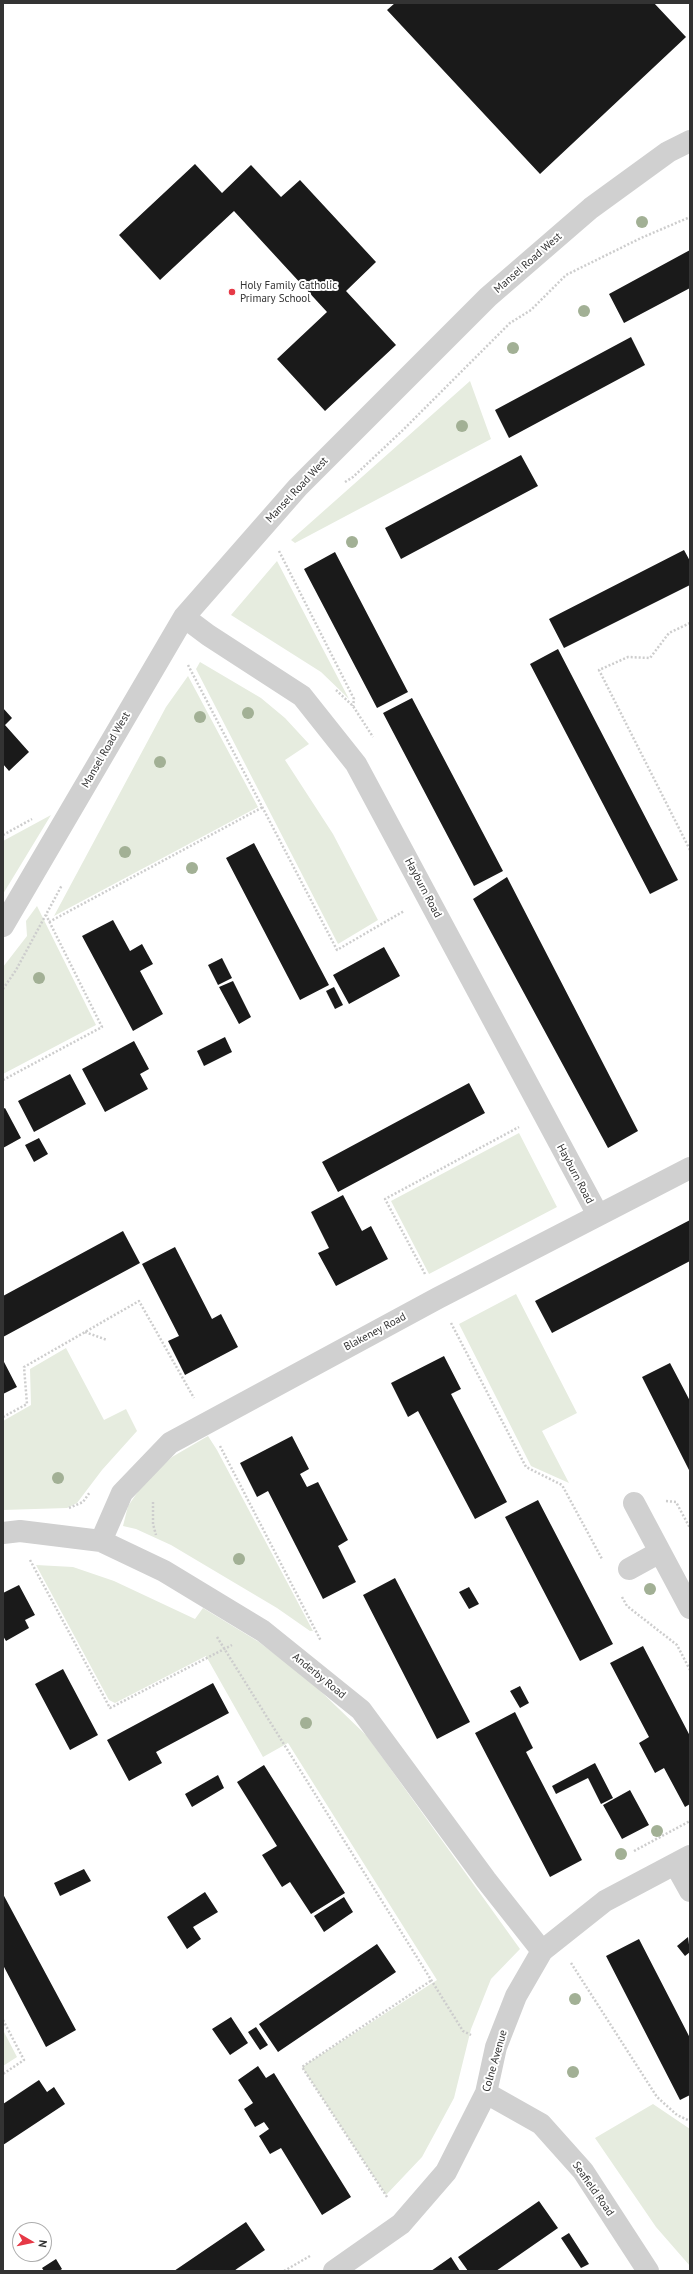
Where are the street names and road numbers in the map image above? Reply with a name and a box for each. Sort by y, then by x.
street label: Mansel Road West [491,230,565,296]
street label: Mansel Road West [263,454,331,526]
street label: Mansel Road West [79,710,133,790]
street label: Hayburn Road [402,856,444,920]
street label: Hayburn Road [554,1142,596,1206]
street label: Blakeney Road [342,1310,408,1354]
street label: Anderby Road [290,1650,348,1702]
street label: Colne Avenue [480,2028,510,2094]
street label: Seafield Road [569,2159,617,2219]

